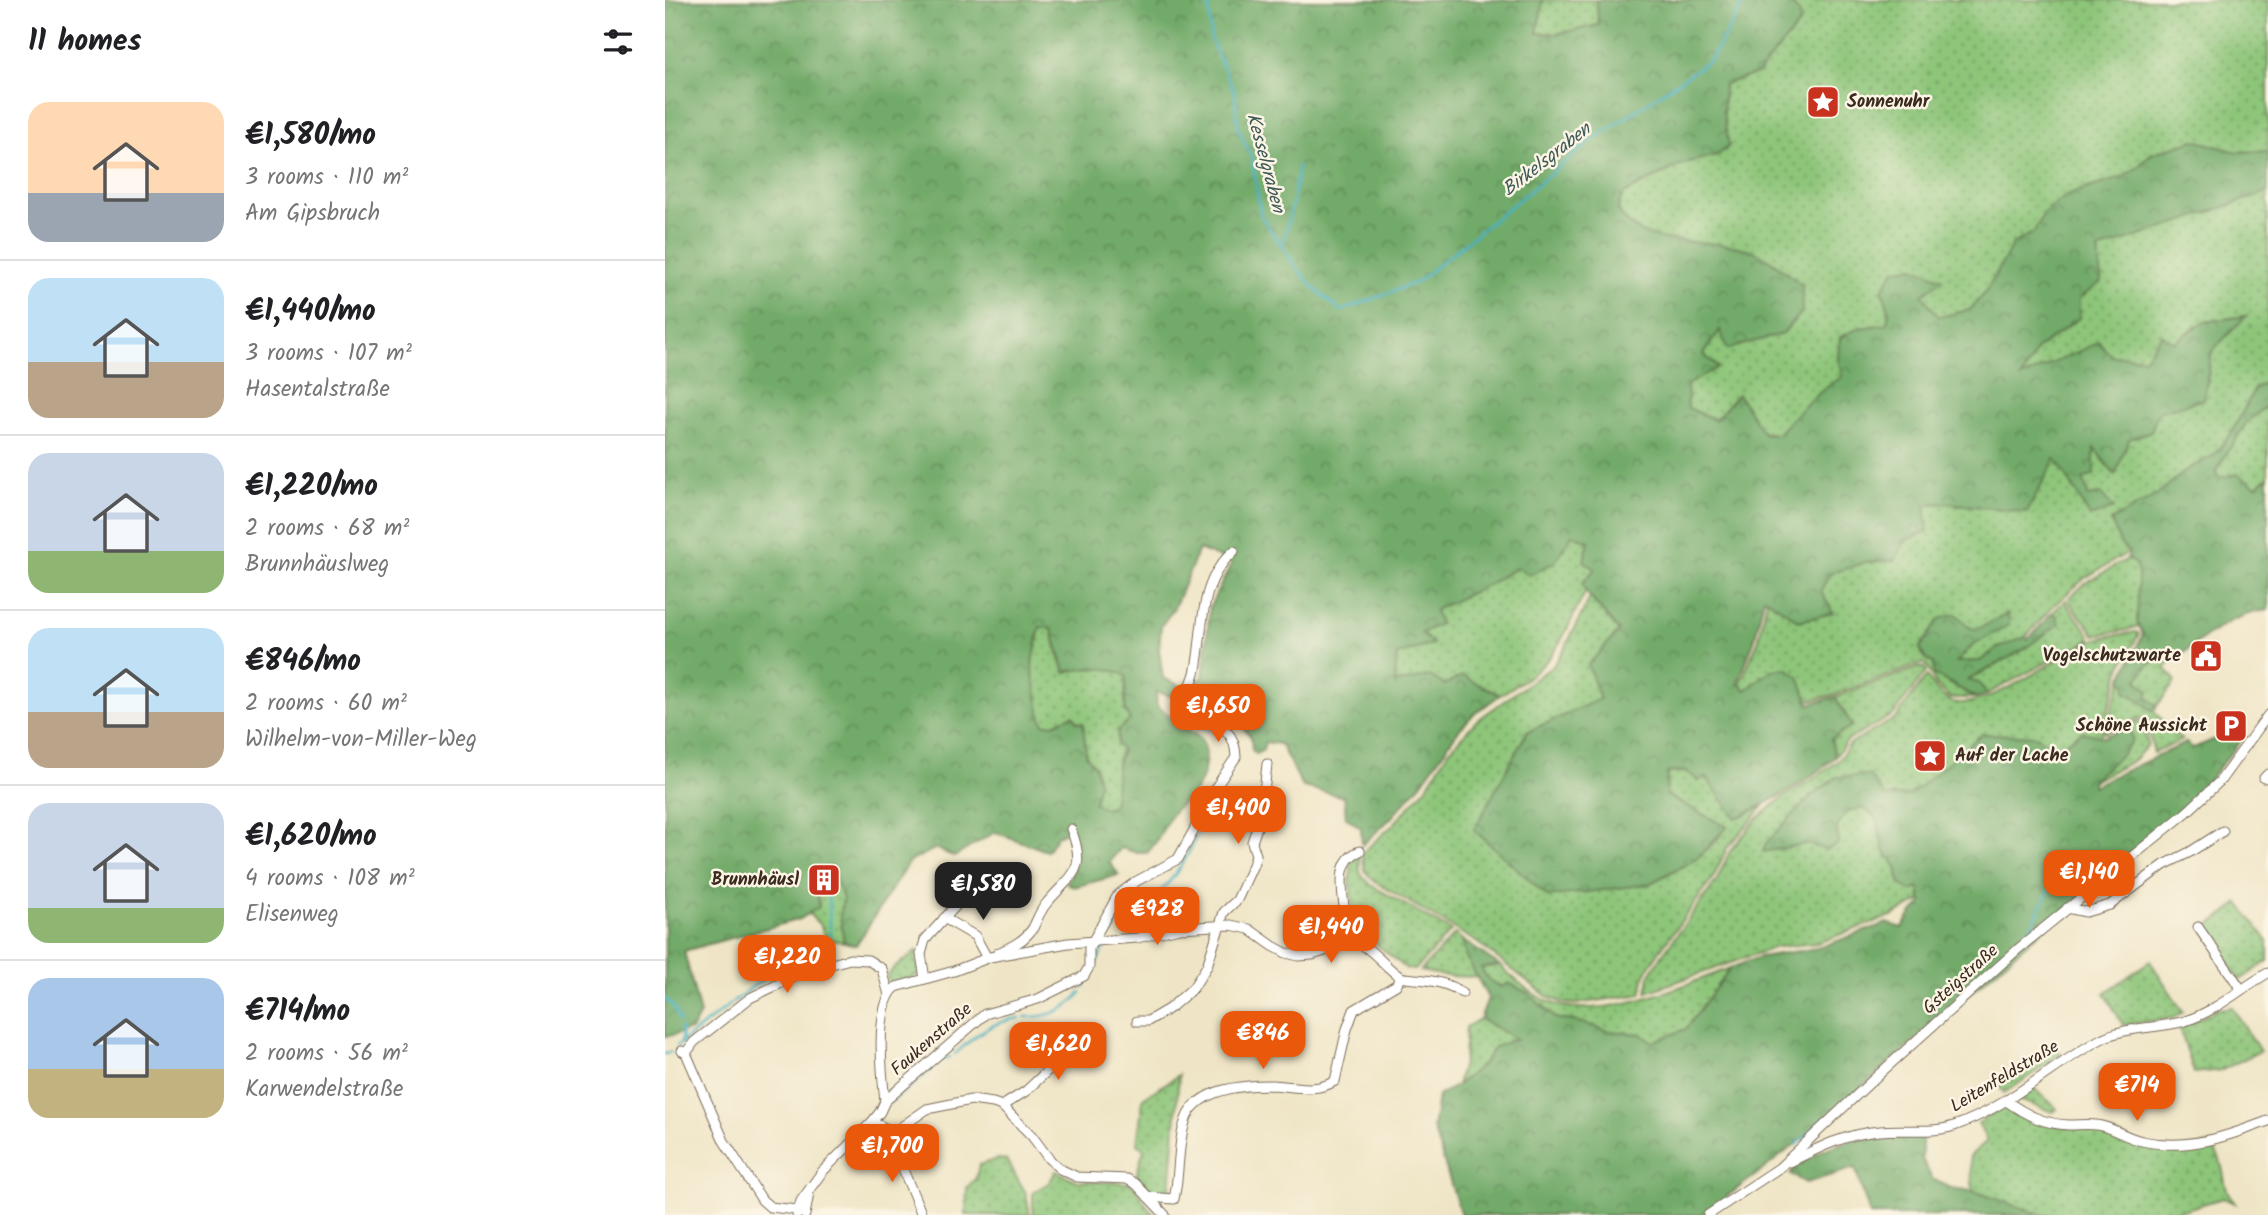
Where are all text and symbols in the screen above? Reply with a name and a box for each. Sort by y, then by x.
text: 11 homes [28,18,141,66]
icon: filters [599,23,637,61]
place icon: Sonnenuhr [1804,83,1842,121]
place label: Sonnenuhr [1847,88,1931,117]
water label: Kesselgraben [1237,110,1293,218]
text: €1,580/mo [245,112,376,160]
water label: Birkelsgraben [1496,114,1599,204]
icon: home [84,130,168,214]
text: 3 rooms · 110 m² [245,160,408,196]
text: Am Gipsbruch [245,196,380,232]
text: €1,440/mo [245,288,376,336]
icon: home [84,306,168,390]
text: 3 rooms · 107 m² [245,336,412,372]
text: Hasentalstraße [245,372,390,408]
text: €1,220/mo [245,463,378,511]
icon: home [84,481,168,565]
text: 2 rooms · 68 m² [245,511,409,547]
text: Brunnhäuslweg [245,547,389,583]
public building icon: Vogelschutzwarte [2187,637,2225,675]
text: €846/mo [245,638,361,686]
place label: Vogelschutzwarte [2043,642,2181,671]
icon: home [84,656,168,740]
pin: €1,650 [1161,684,1275,744]
text: 2 rooms · 60 m² [245,686,407,722]
text: €1,650 [1186,689,1250,725]
parking icon: Schöne Aussicht [2212,707,2250,745]
place label: Schöne Aussicht [2076,712,2208,741]
text: Wilhelm-von-Miller-Weg [245,722,477,758]
place icon: Auf der Lache [1911,737,1949,775]
place label: Auf der Lache [1955,742,2069,771]
pin: €1,400 [1181,786,1295,846]
text: €1,400 [1206,791,1270,827]
text: €1,620/mo [245,813,377,861]
icon: home [84,831,168,915]
pin: €1,140 [2032,850,2146,910]
text: €1,140 [2060,855,2118,891]
text: 4 rooms · 108 m² [245,861,415,897]
building icon: Brunnhäusl [805,861,843,899]
pin: €1,580 [926,862,1040,922]
place label: Brunnhäusl [711,866,799,895]
text: €1,580 [951,867,1015,903]
pin: €928 [1116,888,1198,947]
text: €928 [1130,892,1184,928]
text: Elisenweg [245,897,339,933]
pin: €1,440 [1274,906,1388,965]
text: €1,440 [1299,910,1363,946]
pin: €1,220 [730,936,844,995]
street label: Gsteigstraße [1916,938,2006,1022]
text: €1,220 [754,940,820,976]
text: €714/mo [245,988,350,1036]
street label: Faukenstraße [885,996,979,1084]
icon: home [84,1006,168,1090]
pin: €846 [1222,1012,1304,1071]
text: €846 [1236,1016,1290,1052]
pin: €1,620 [1001,1023,1115,1082]
text: €1,620 [1025,1027,1091,1063]
street label: Leitenfeldstraße [1945,1033,2065,1121]
text: 2 rooms · 56 m² [245,1036,408,1072]
pin: €714 [2096,1064,2178,1123]
text: €714 [2115,1068,2159,1104]
text: Karwendelstraße [245,1072,403,1108]
pin: €1,700 [835,1124,949,1184]
text: €1,700 [861,1129,923,1165]

